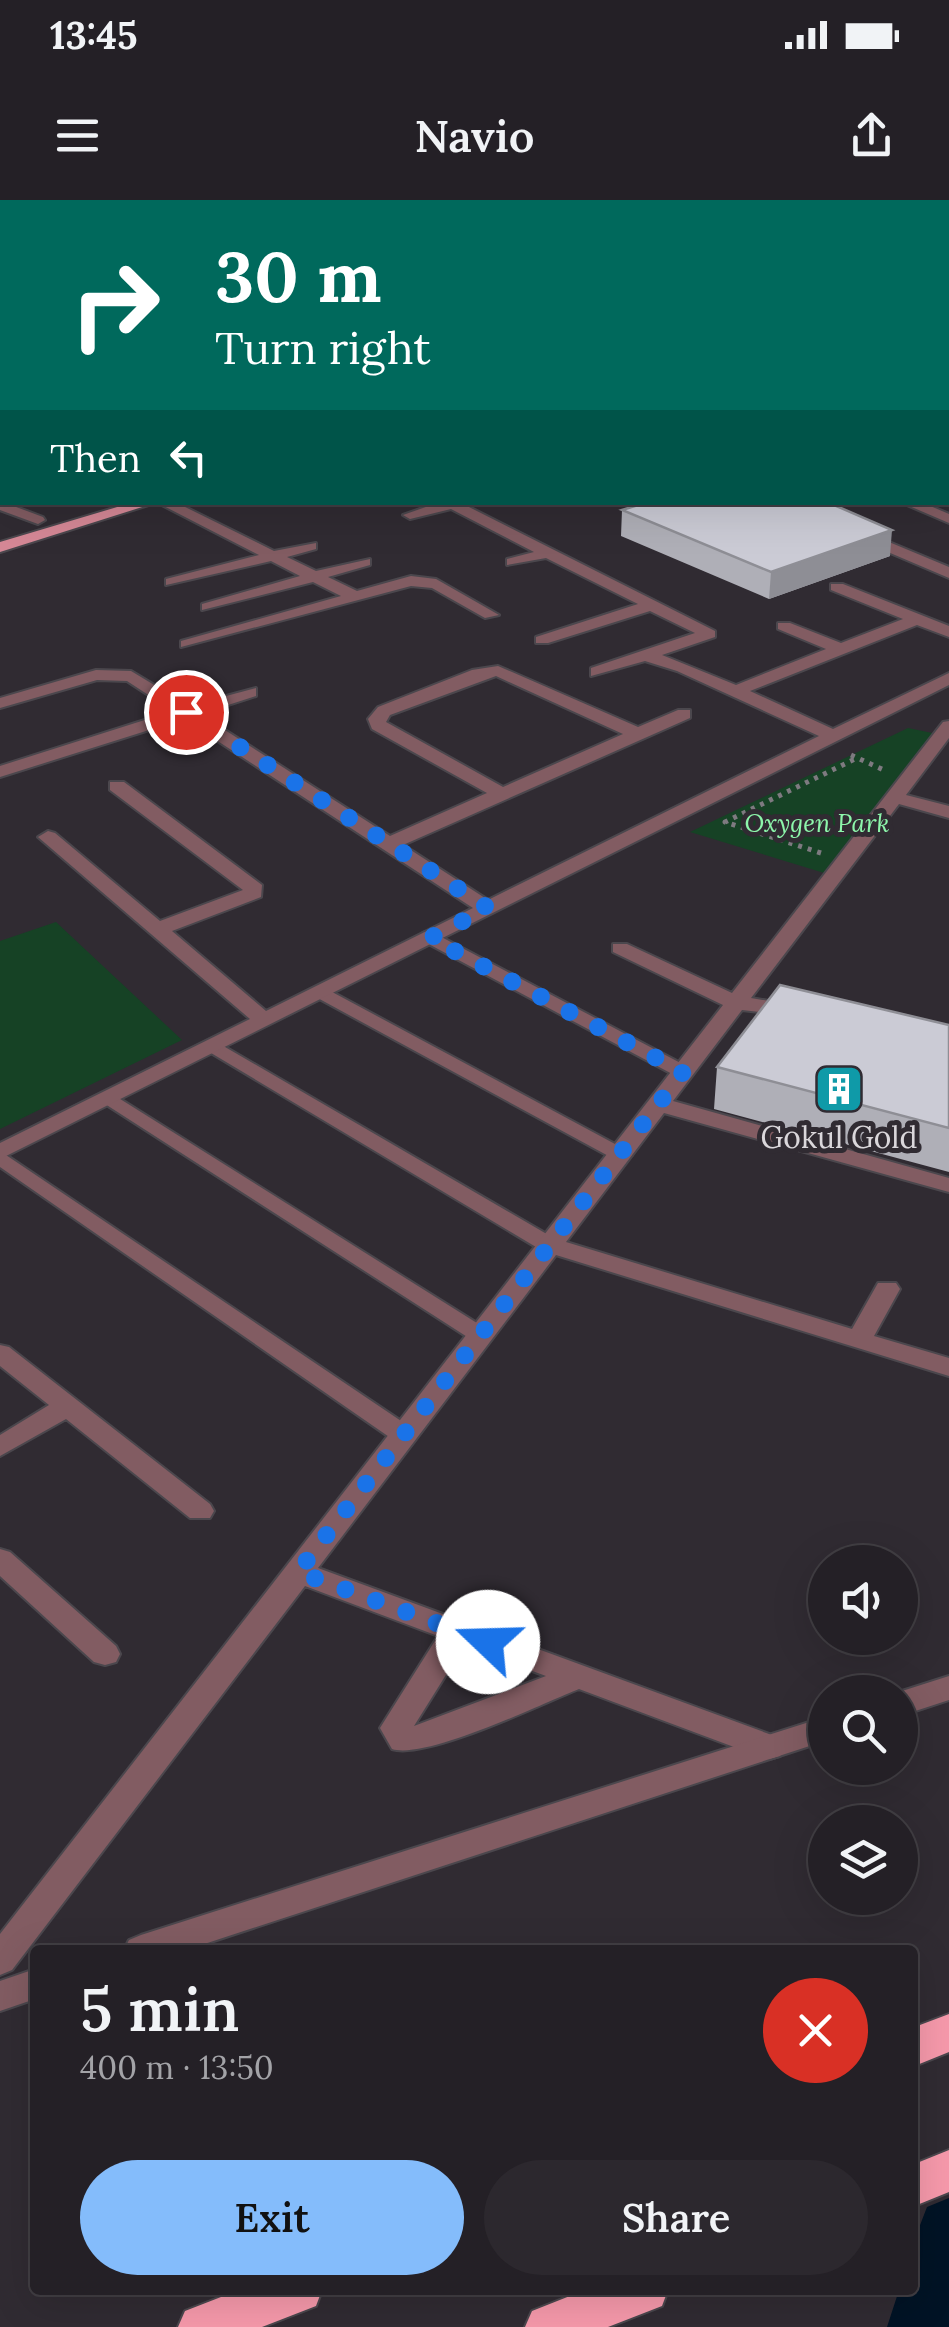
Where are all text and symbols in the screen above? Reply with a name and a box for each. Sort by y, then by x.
text: 13:45 [50,11,138,59]
text: Navio [414,107,535,164]
icon: menu [50,108,105,163]
icon: share [844,108,899,163]
text: 30 m [215,232,382,321]
icon: right [50,240,180,370]
text: Turn right [215,319,431,376]
icon: left [161,430,216,485]
text: Then [50,434,141,482]
pin [144,670,229,755]
icon: arrive [159,685,214,740]
park label: Oxygen Park [744,807,890,839]
building icon: Gokul Gold [813,1063,865,1115]
place label: Gokul Gold [761,1118,918,1156]
map controls [808,1545,918,1915]
button: sound [808,1545,918,1655]
position arrow [436,1590,540,1694]
button: search [808,1675,918,1785]
button: layers [808,1805,918,1915]
text: 5 min [80,1971,239,2047]
button: close [763,1978,868,2083]
text: 400 m · 13:50 [80,2047,274,2088]
button: Exit [80,2160,464,2275]
button: Share [484,2160,868,2275]

